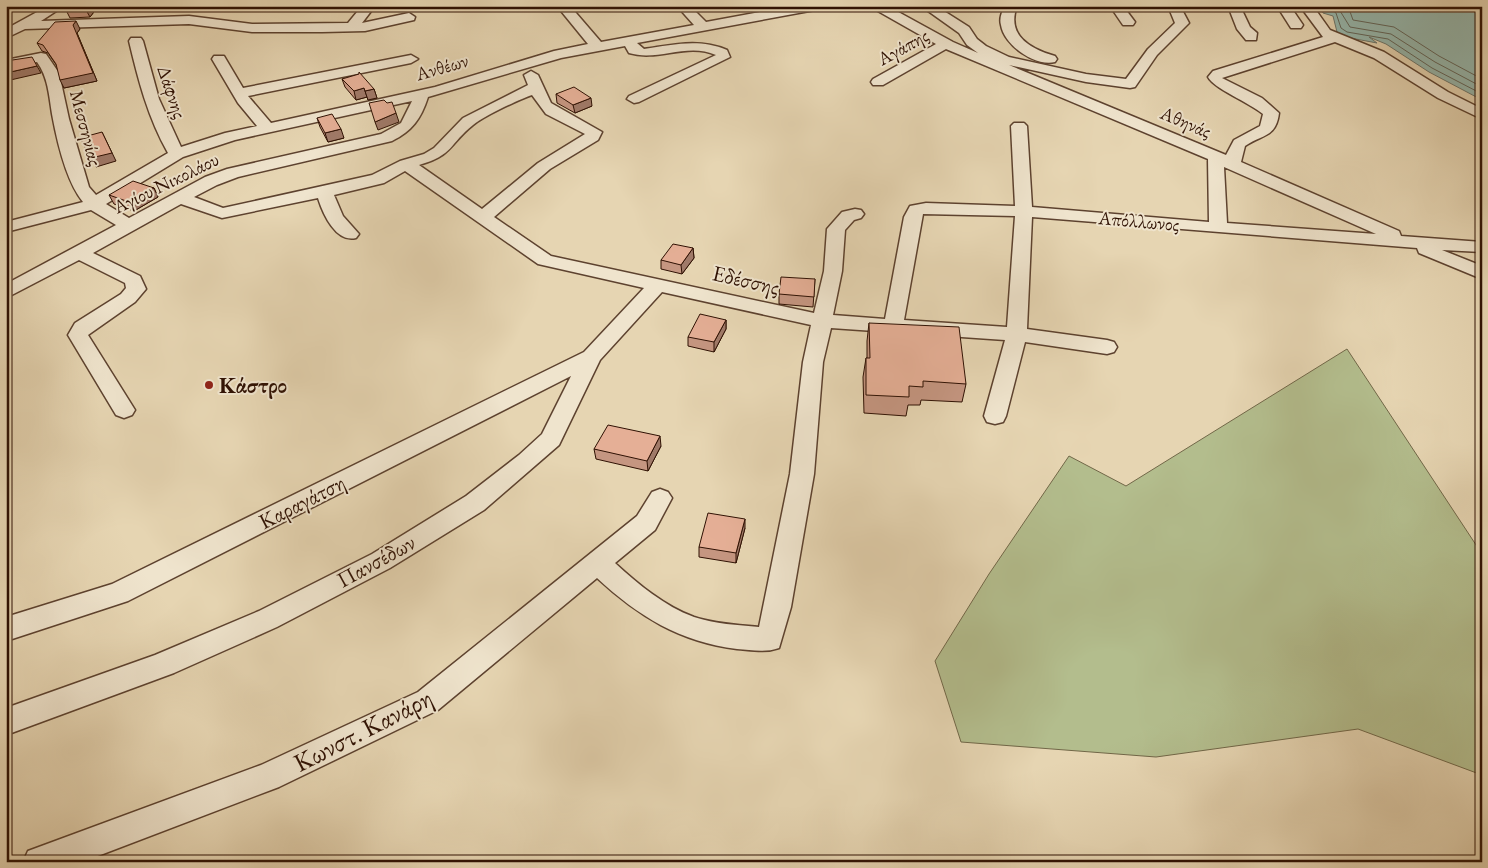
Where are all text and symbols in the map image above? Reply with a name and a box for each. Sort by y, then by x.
street label: Αγάπης [872,23,933,72]
street label: Ανθέων [412,47,472,87]
street label: Δάφνης [151,62,193,122]
street label: Μεσσηνίας [64,87,108,169]
street label: Αθηνάς [1156,100,1215,144]
street label: Αγίου Νικολάου [108,147,223,220]
street label: Απόλλωνος [1097,205,1180,237]
street label: Εδέσσης [710,258,782,302]
place label: Κάστρο [219,371,287,400]
marker: Κάστρο [203,379,215,391]
street label: Καραγάτση [254,468,350,536]
street label: Πανσέδων [332,528,420,594]
street label: Κωνστ. Κανάρη [288,680,438,780]

